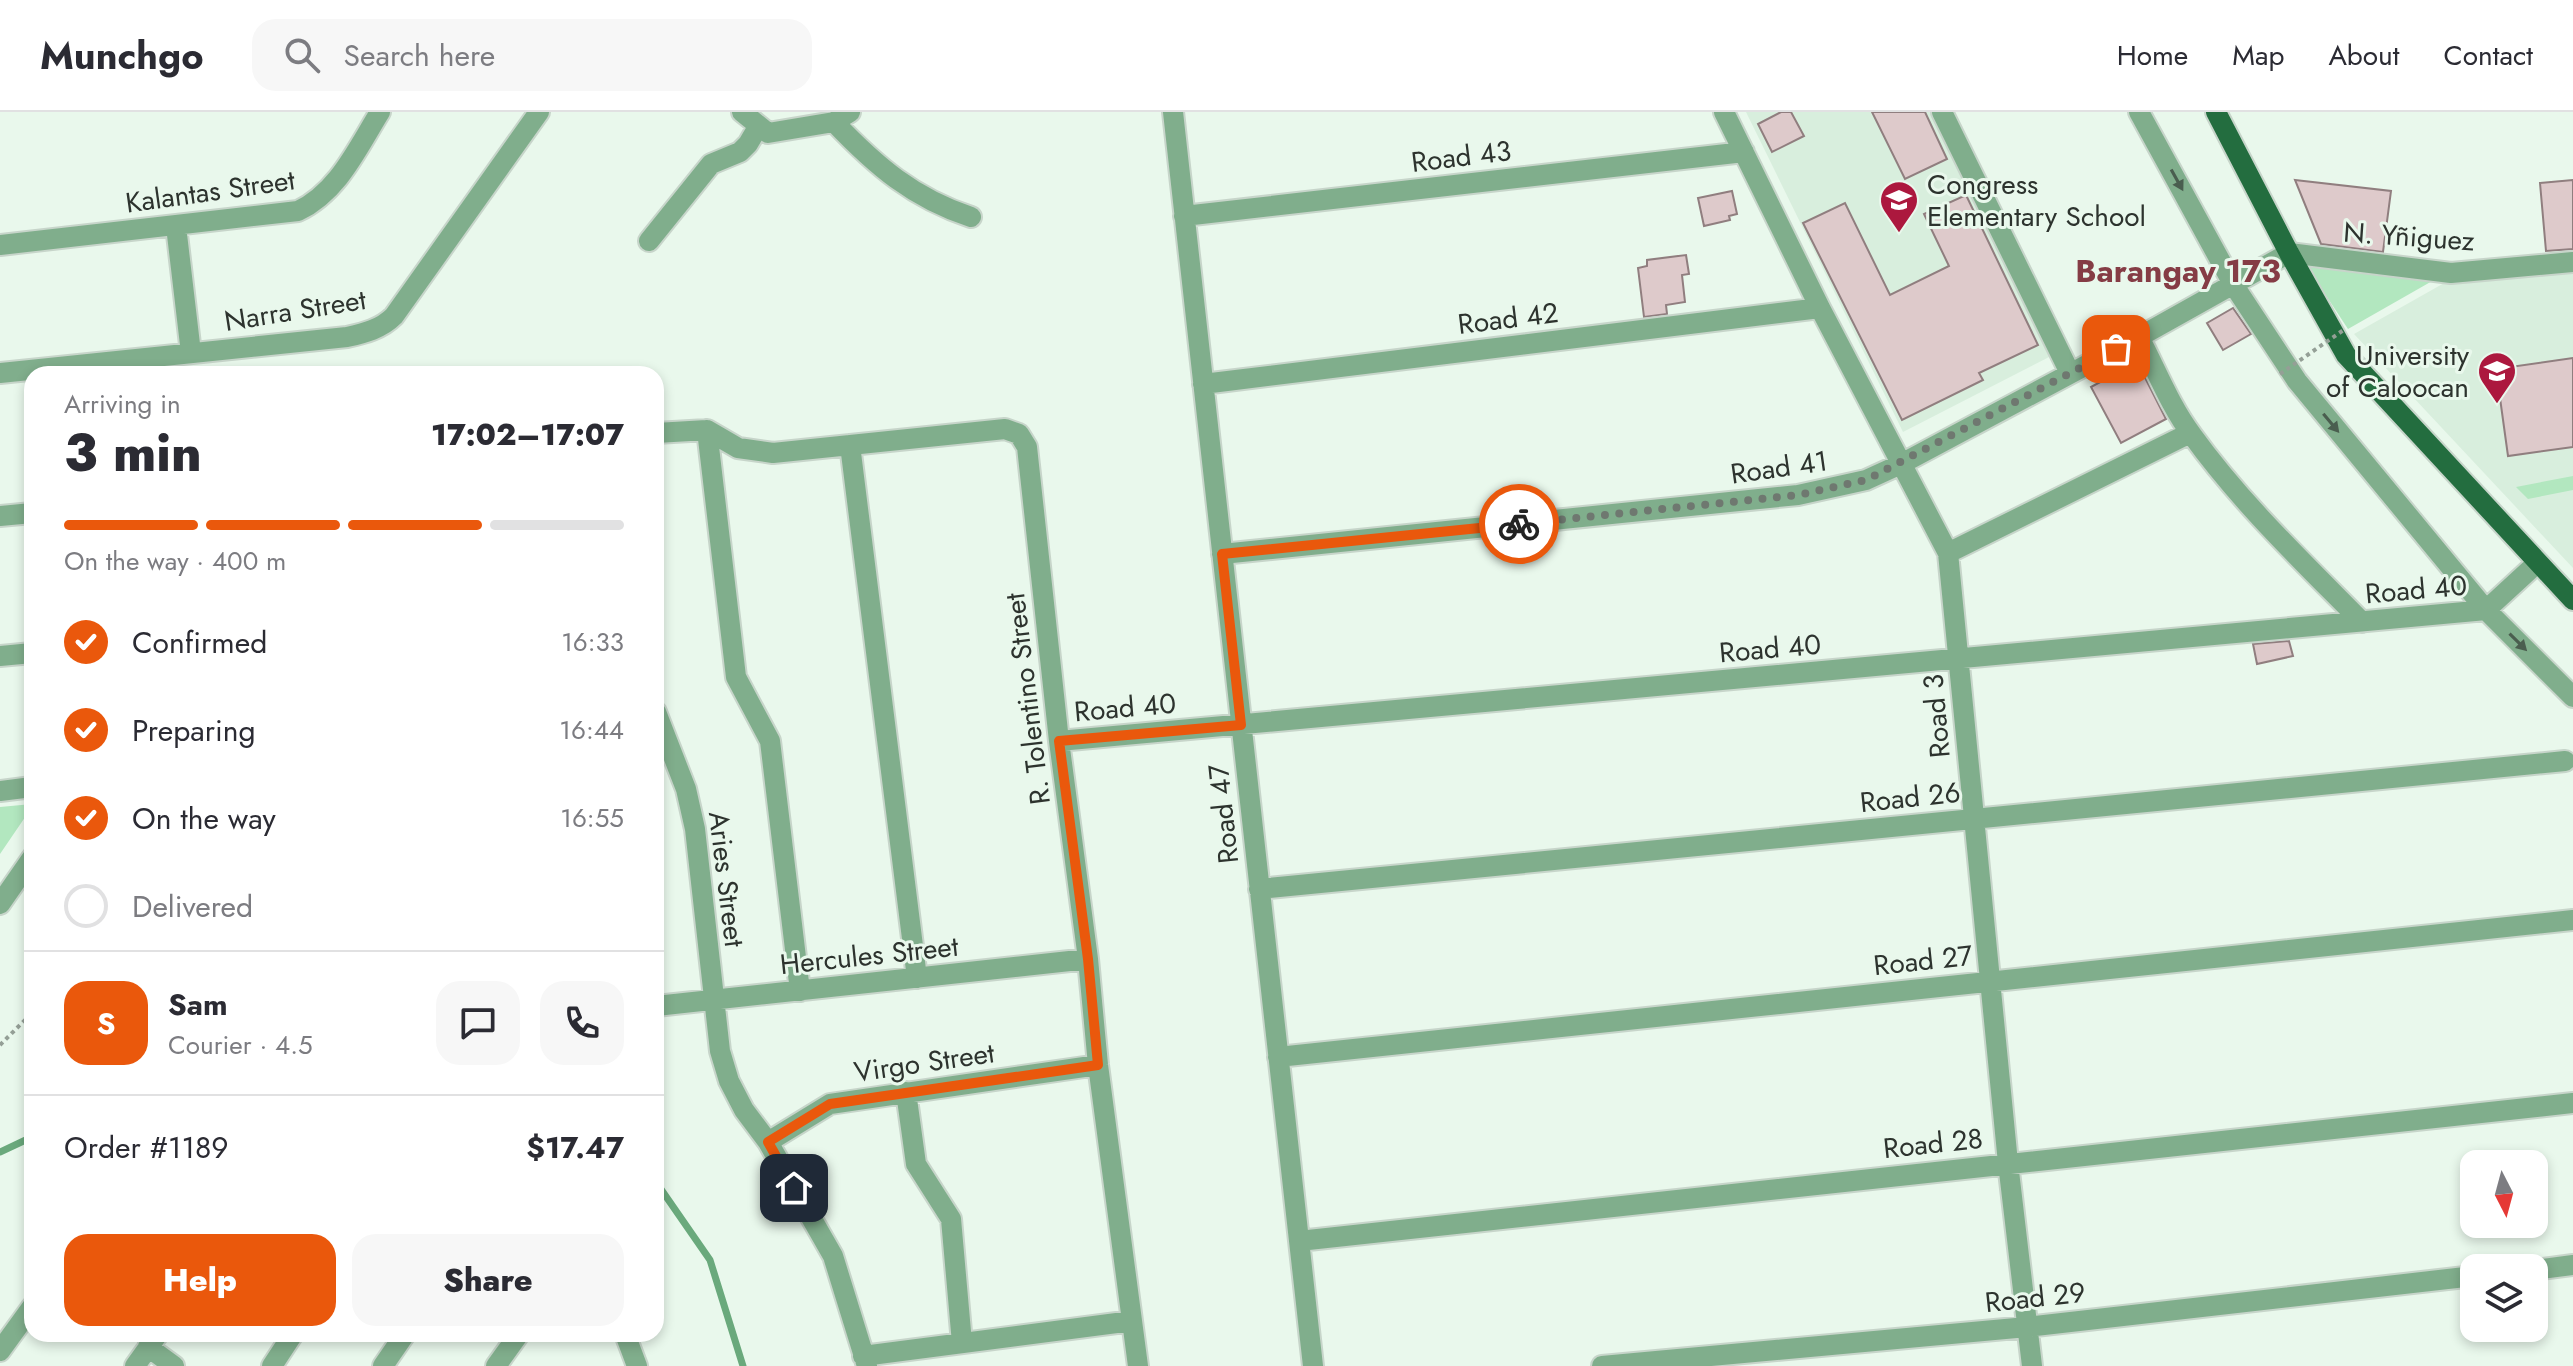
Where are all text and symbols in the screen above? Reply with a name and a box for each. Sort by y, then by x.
search box [252,19,812,91]
text: Munchgo [40,28,204,83]
icon: search [280,33,324,77]
text: Search here [344,34,495,77]
text: Home [2117,35,2188,76]
text: Map [2232,35,2284,76]
text: About [2328,35,2400,76]
text: Contact [2444,35,2533,76]
street label: Road 43 [1409,130,1513,183]
street label: Kalantas Street [123,159,298,224]
place label: Congress Elementary School [1927,164,2146,237]
one-way arrow [2170,169,2183,192]
school or university icon: Congress Elementary School [1878,179,1920,234]
street label: N. Yñiguez [2342,211,2476,262]
district label: Barangay 173 [2075,248,2281,294]
street label: Narra Street [221,279,369,342]
street label: Road 42 [1455,292,1561,345]
pin [2082,315,2150,383]
icon: bag [2094,327,2138,371]
place label: University of Caloocan [2326,335,2470,408]
school or university icon: University of Caloocan [2476,350,2518,405]
text: Arriving in [64,385,181,423]
one-way arrow [2322,412,2339,432]
text: 17:02–17:07 [431,413,624,456]
text: 3 min [64,415,202,491]
street label: Road 41 [1728,440,1830,495]
courier [1479,484,1559,564]
icon: bike [1497,502,1541,546]
text: On the way · 400 m [64,542,286,580]
street label: Road 40 [2363,565,2469,614]
street label: R. Tolentino Street [994,591,1061,807]
icon: check [64,620,108,664]
text: Confirmed [132,621,267,664]
text: 16:33 [561,623,624,661]
street label: Road 40 [1717,624,1823,673]
one-way arrow [2508,632,2527,651]
street label: Road 3 [1912,672,1961,760]
street label: Road 40 [1072,683,1178,732]
icon: check [64,708,108,752]
text: Preparing [132,709,256,752]
text: 16:44 [559,711,624,749]
street label: Road 47 [1198,762,1249,866]
street label: Road 26 [1858,772,1962,823]
icon: check [64,796,108,840]
text: On the way [132,797,276,840]
text: 16:55 [560,799,624,837]
street label: Aries Street [698,809,755,949]
text: Delivered [132,885,253,928]
street label: Hercules Street [778,926,961,985]
street label: Road 27 [1871,935,1975,986]
button: chat [436,981,520,1065]
button: phone [540,981,624,1065]
text: Sam [168,983,228,1026]
text: S [97,1002,115,1045]
text: Courier · 4.5 [168,1026,313,1064]
street label: Virgo Street [851,1032,997,1093]
street label: Road 28 [1881,1118,1985,1169]
text: Order #1189 [64,1126,229,1169]
text: $17.47 [526,1126,624,1169]
north arrow [2460,1150,2548,1238]
map controls [2460,1150,2548,1342]
pin [760,1154,828,1222]
icon: home [772,1166,816,1210]
button: Help [64,1234,336,1326]
button: Share [352,1234,624,1326]
button: layers [2460,1254,2548,1342]
street label: Road 29 [1983,1272,2087,1323]

